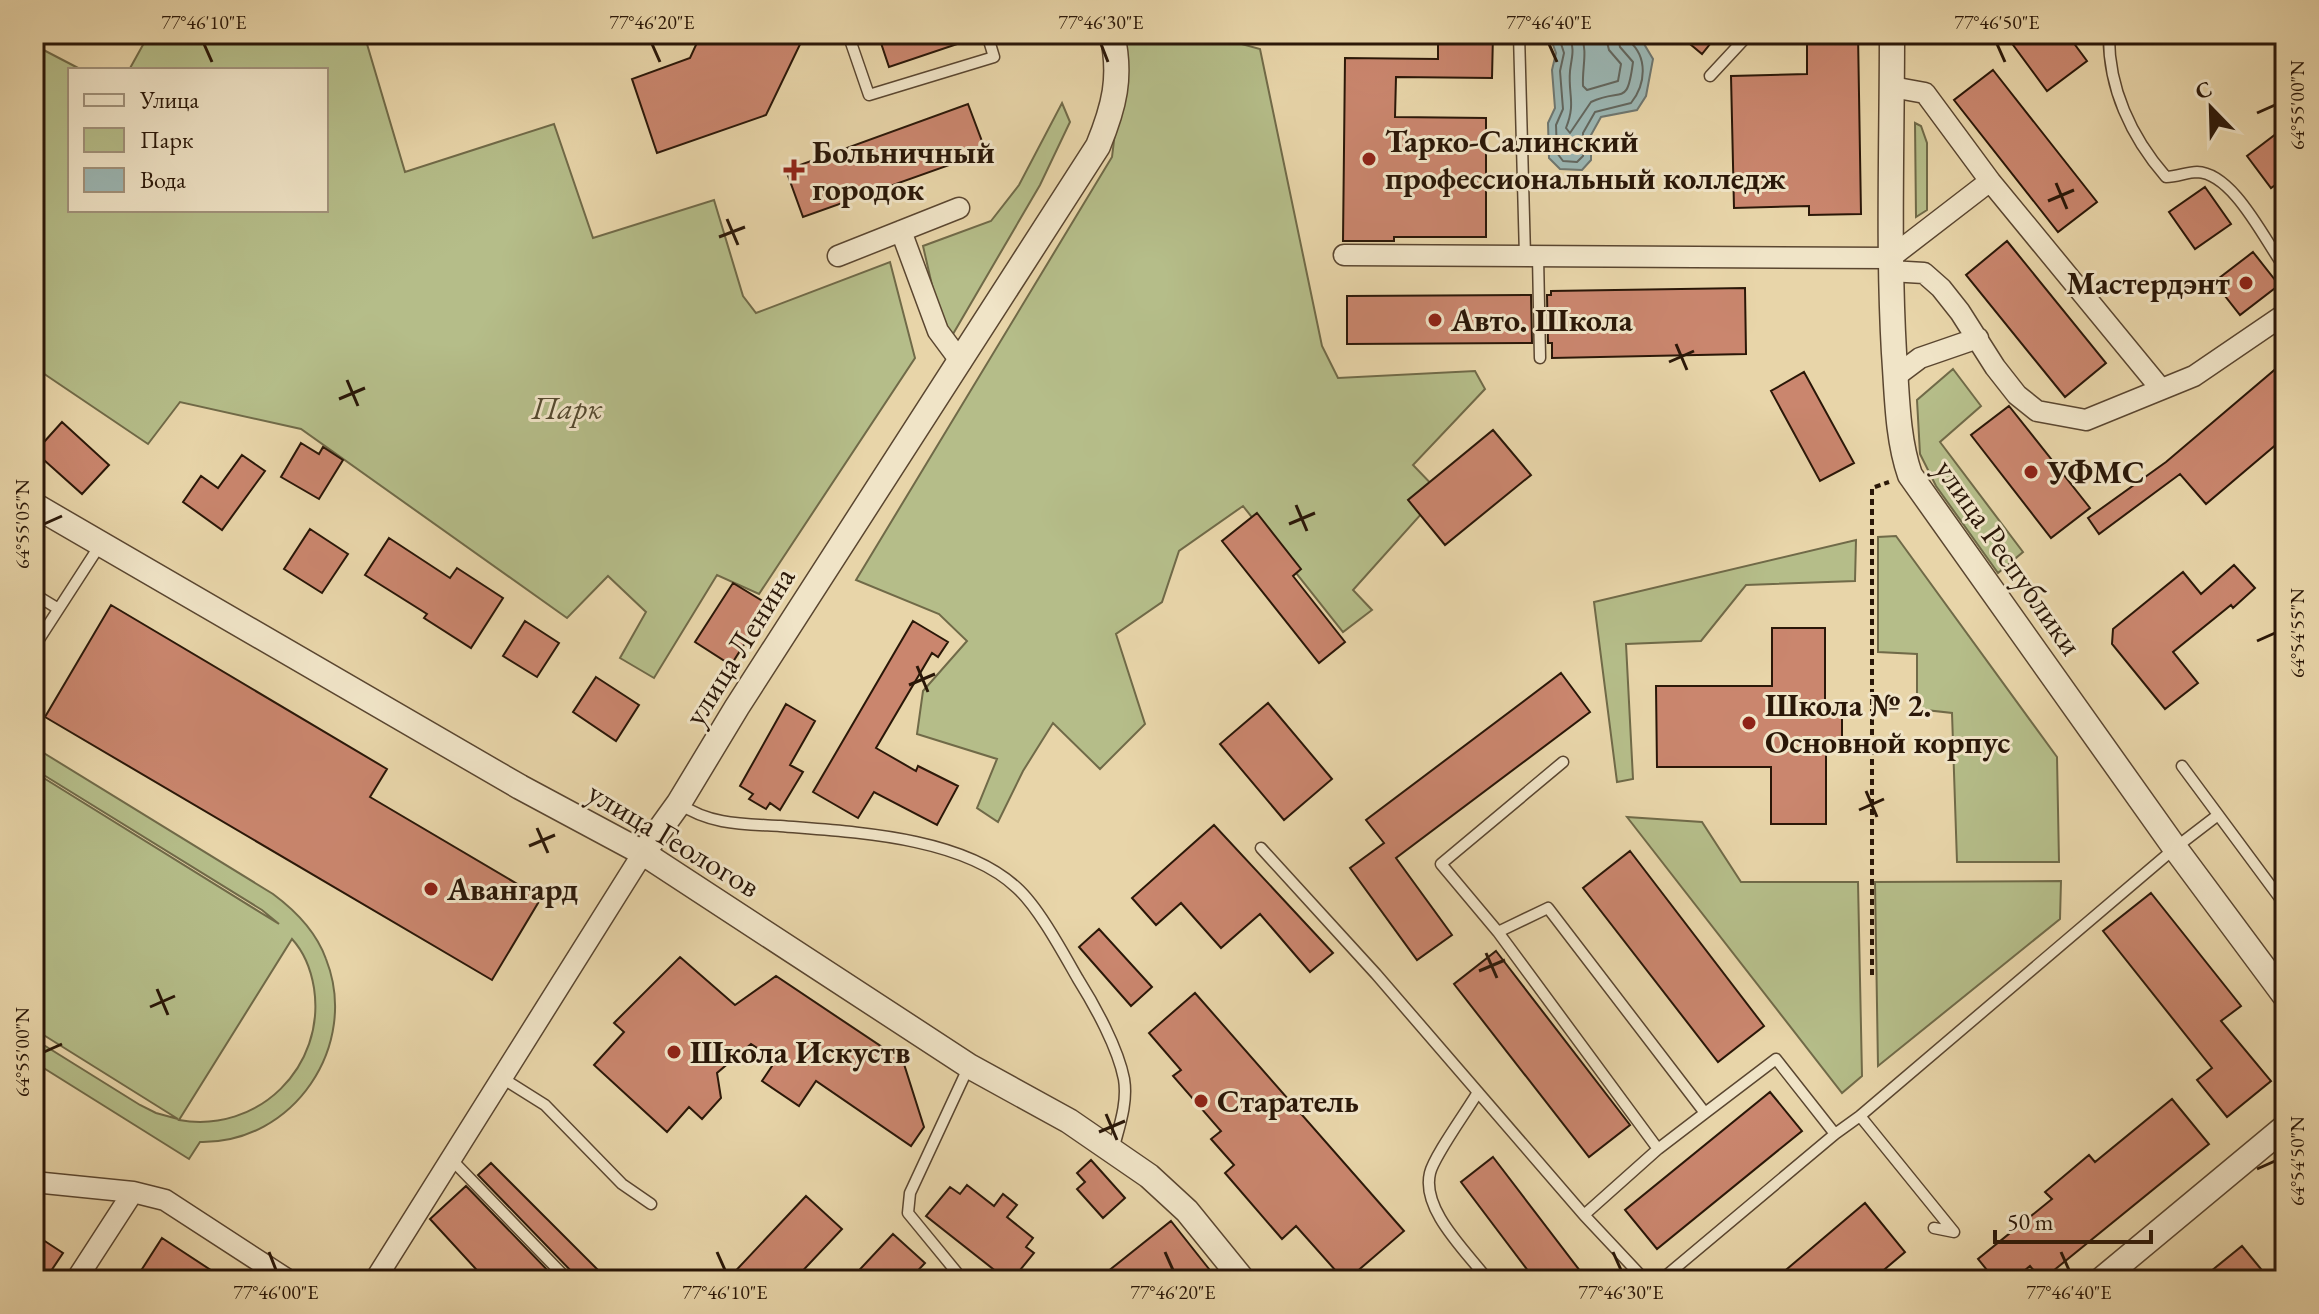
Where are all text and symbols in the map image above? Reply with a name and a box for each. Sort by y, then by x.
text: 77°46'10"E [161,9,247,35]
text: 77°46'20"E [609,9,695,35]
text: 77°46'30"E [1058,9,1144,35]
text: 77°46'40"E [1506,9,1592,35]
text: 77°46'50"E [1954,9,2040,35]
text: 64°55'00"N [2284,60,2310,150]
legend [68,68,328,212]
north arrow [2171,68,2251,148]
text: С [2191,74,2216,106]
text: Улица [139,84,199,115]
place label: Тарко-Салинский профессиональный колледж [1385,120,1786,199]
text: Парк [140,124,194,155]
place label: Больничный городок [812,131,995,210]
marker: Тарко-Салинский профессиональный колледж [1360,150,1378,168]
marker: Больничный городок [783,159,805,181]
text: Вода [140,164,186,195]
place label: Мастердэнт [2066,262,2231,304]
marker: Мастердэнт [2237,274,2255,292]
place label: Авто. Школа [1450,299,1634,341]
marker: Авто. Школа [1426,311,1444,329]
park label: Парк [531,387,603,429]
street label: улица Республики [1926,450,2092,664]
place label: УФМС [2046,451,2145,493]
marker: УФМС [2022,463,2040,481]
text: 64°55'05"N [9,479,35,569]
street label: улица Ленина [674,559,804,733]
text: 64°54'55"N [2284,588,2310,678]
place label: Школа № 2. Основной корпус [1765,684,2010,763]
marker: Школа № 2. Основной корпус [1740,714,1758,732]
street label: улица Геологов [580,771,768,907]
place label: Авангард [446,868,578,910]
marker: Авангард [422,880,440,898]
text: 64°55'00"N [9,1007,35,1097]
place label: Школа Искуств [690,1031,910,1073]
marker: Школа Искуств [665,1043,683,1061]
place label: Старатель [1217,1080,1359,1122]
marker: Старатель [1192,1092,1210,1110]
text: 64°54'50"N [2284,1116,2310,1206]
scale bar [1995,1194,2151,1244]
text: 50 m [2007,1206,2054,1237]
text: 77°46'00"E [233,1279,319,1305]
text: 77°46'10"E [682,1279,768,1305]
text: 77°46'20"E [1130,1279,1216,1305]
text: 77°46'30"E [1578,1279,1664,1305]
text: 77°46'40"E [2026,1279,2112,1305]

